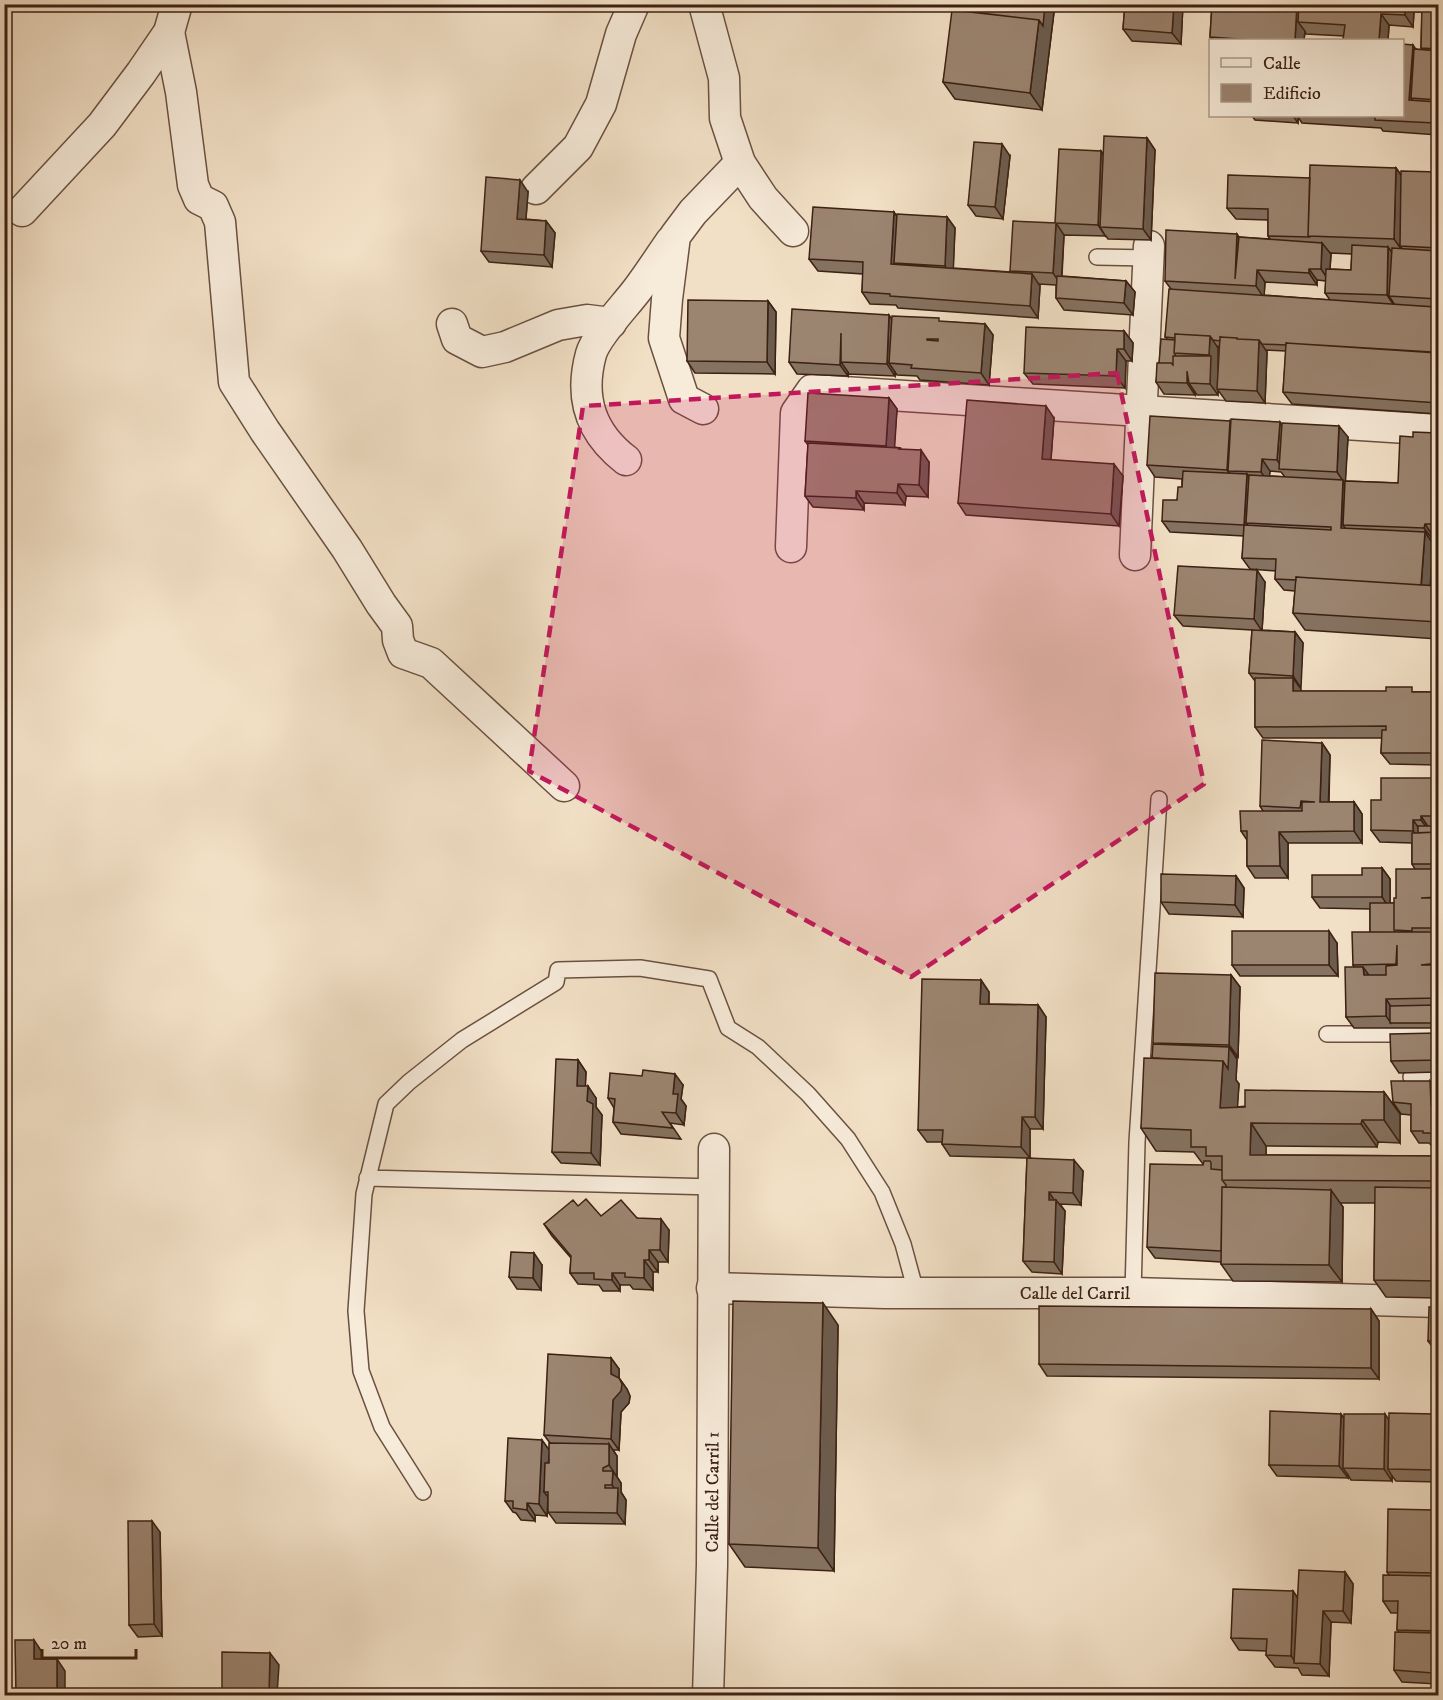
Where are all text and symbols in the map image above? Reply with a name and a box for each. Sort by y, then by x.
legend [1209,39,1404,117]
text: Calle [1263,53,1301,75]
text: Edificio [1263,83,1321,105]
street label: Calle del Carril [1020,1283,1131,1305]
street label: Calle del Carril 1 [702,1432,725,1553]
scale bar [42,1622,136,1660]
text: 20 m [51,1633,87,1655]

